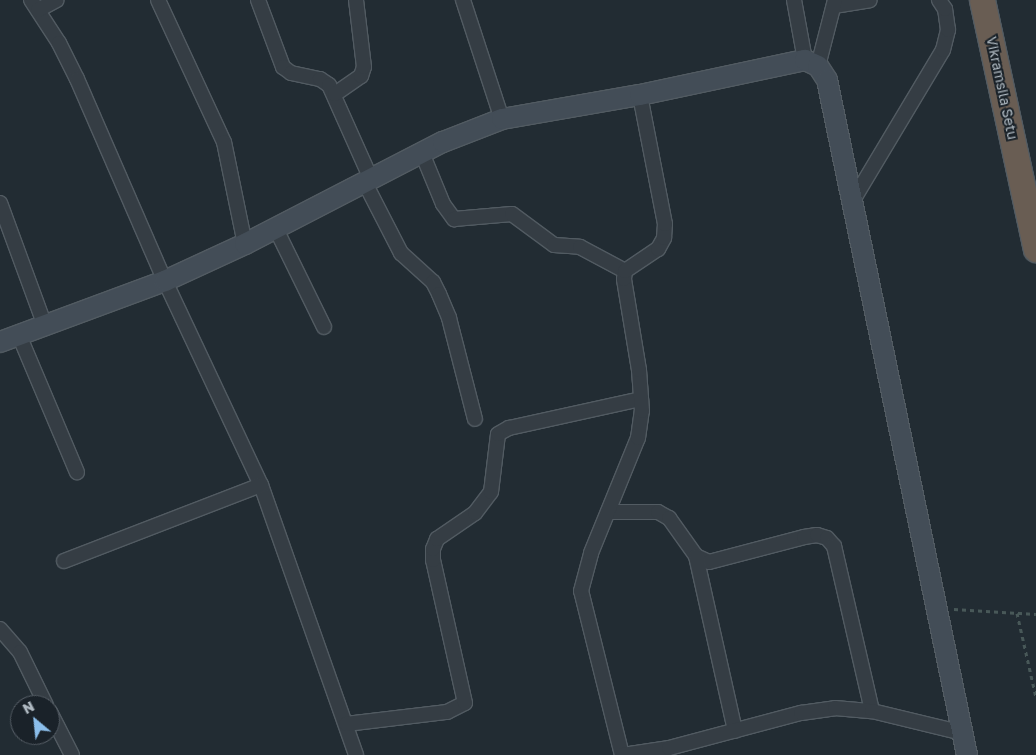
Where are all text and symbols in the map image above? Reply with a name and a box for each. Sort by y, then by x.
street label: Vikramsila Setu [983,35,1021,141]
north arrow [10,695,60,745]
text: N [19,697,37,717]

